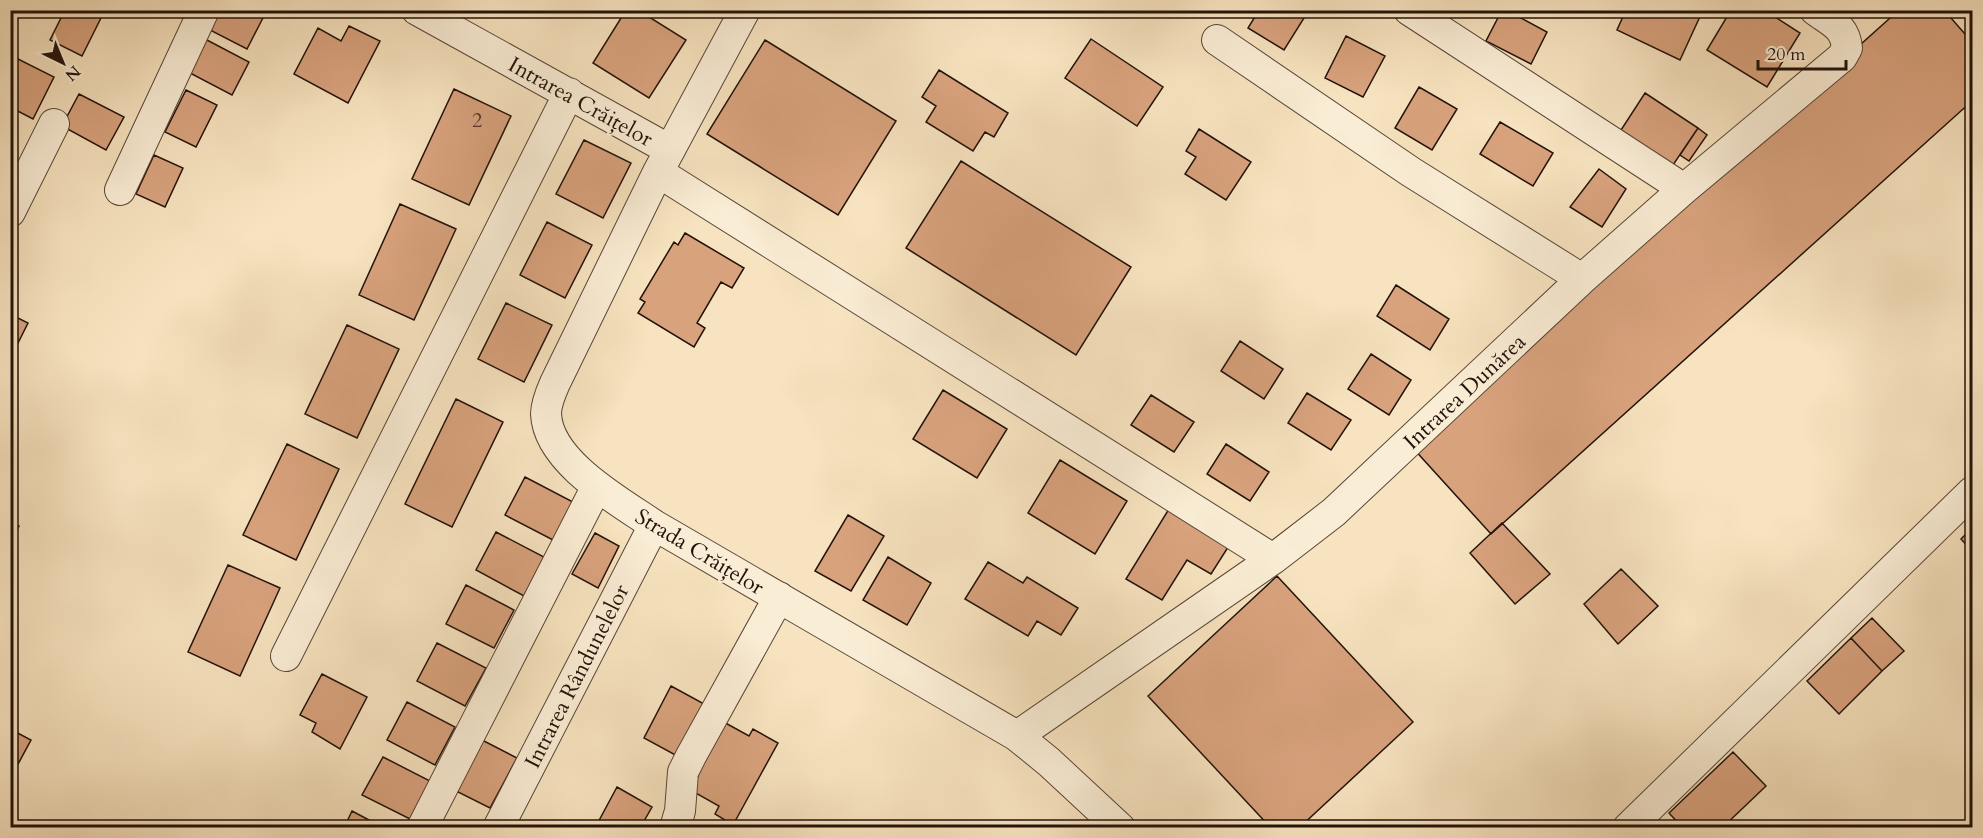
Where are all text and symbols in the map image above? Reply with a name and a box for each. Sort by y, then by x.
north arrow [33,33,93,93]
scale bar [1758,33,1846,71]
text: 20 m [1767,42,1806,67]
street label: Intrarea Crăițelor [503,50,659,154]
text: N [60,60,85,86]
house number: 2 [472,107,482,134]
street label: Intrarea Dunărea [1397,327,1533,456]
street label: Strada Crăițelor [629,502,770,603]
street label: Intrarea Rândunelelor [518,579,637,774]

